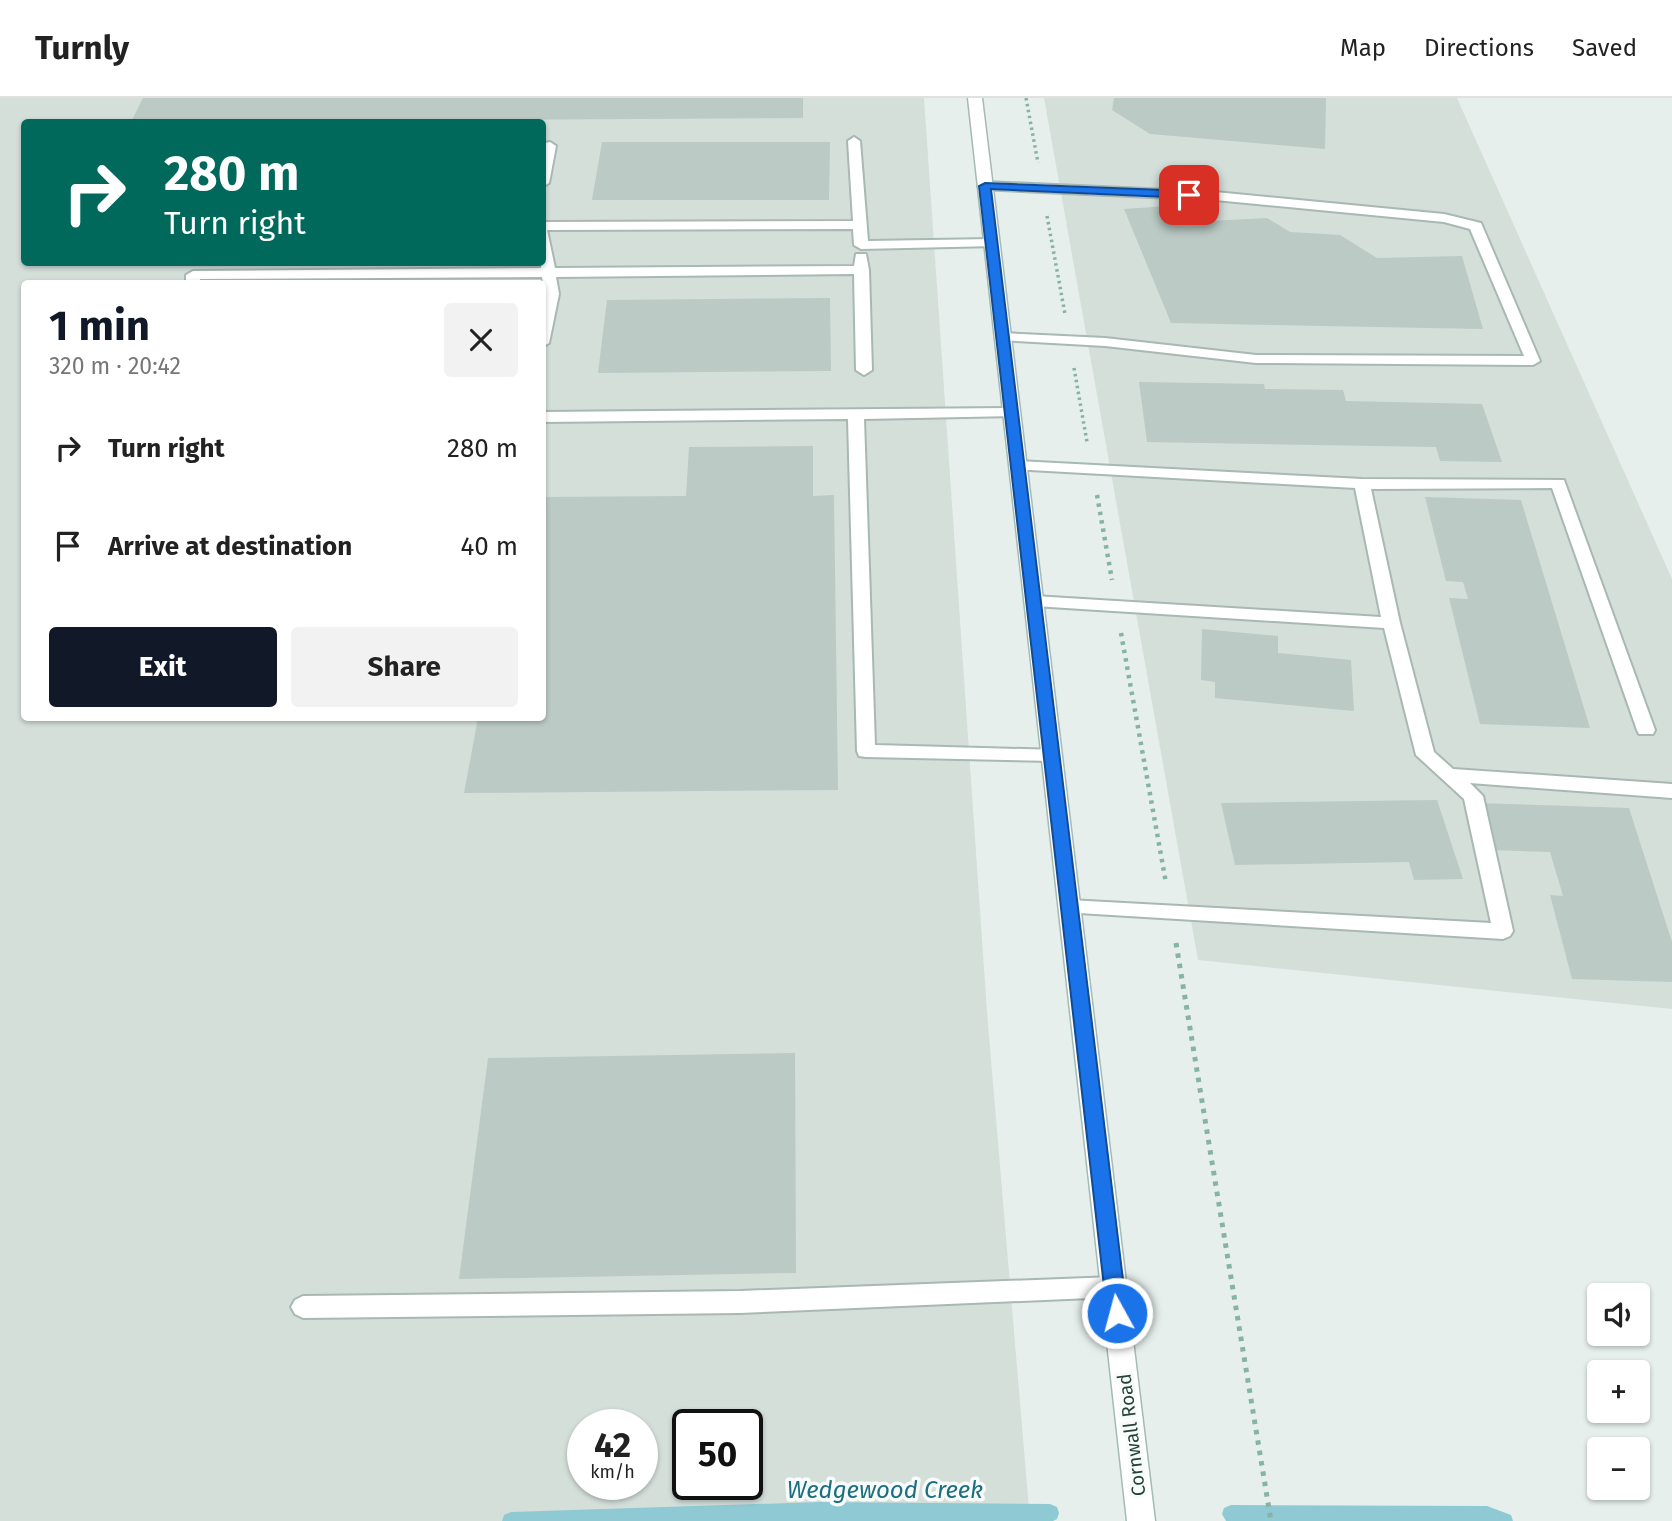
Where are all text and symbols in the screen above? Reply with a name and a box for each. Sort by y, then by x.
text: Turnly [35,28,129,68]
text: Map [1340,34,1386,62]
text: Directions [1424,34,1534,62]
text: Saved [1572,34,1637,62]
text: 280 m [164,144,300,203]
icon: right [49,147,140,238]
pin [1159,165,1219,225]
icon: arrive [1170,176,1208,214]
text: Turn right [164,204,306,242]
text: 1 min [49,301,150,351]
button: close [444,303,518,377]
text: 320 m · 20:42 [49,352,181,380]
icon: right [49,429,87,467]
text: Turn right [108,433,225,464]
text: 280 m [447,433,518,464]
icon: arrive [49,527,87,565]
text: Arrive at destination [108,531,352,562]
text: 40 m [460,531,518,562]
button: Exit [49,627,277,707]
button: Share [291,627,518,707]
position arrow [1080,1276,1154,1350]
map controls [1587,1283,1650,1500]
button: sound [1587,1283,1650,1346]
button: + [1587,1360,1650,1423]
street label: Cornwall Road [1113,1372,1150,1498]
speed limit sign: 50 [672,1409,763,1500]
text: 42 [594,1424,631,1466]
button: − [1587,1437,1650,1500]
text: km/h [590,1461,635,1483]
water label: Wedgewood Creek [787,1476,983,1504]

